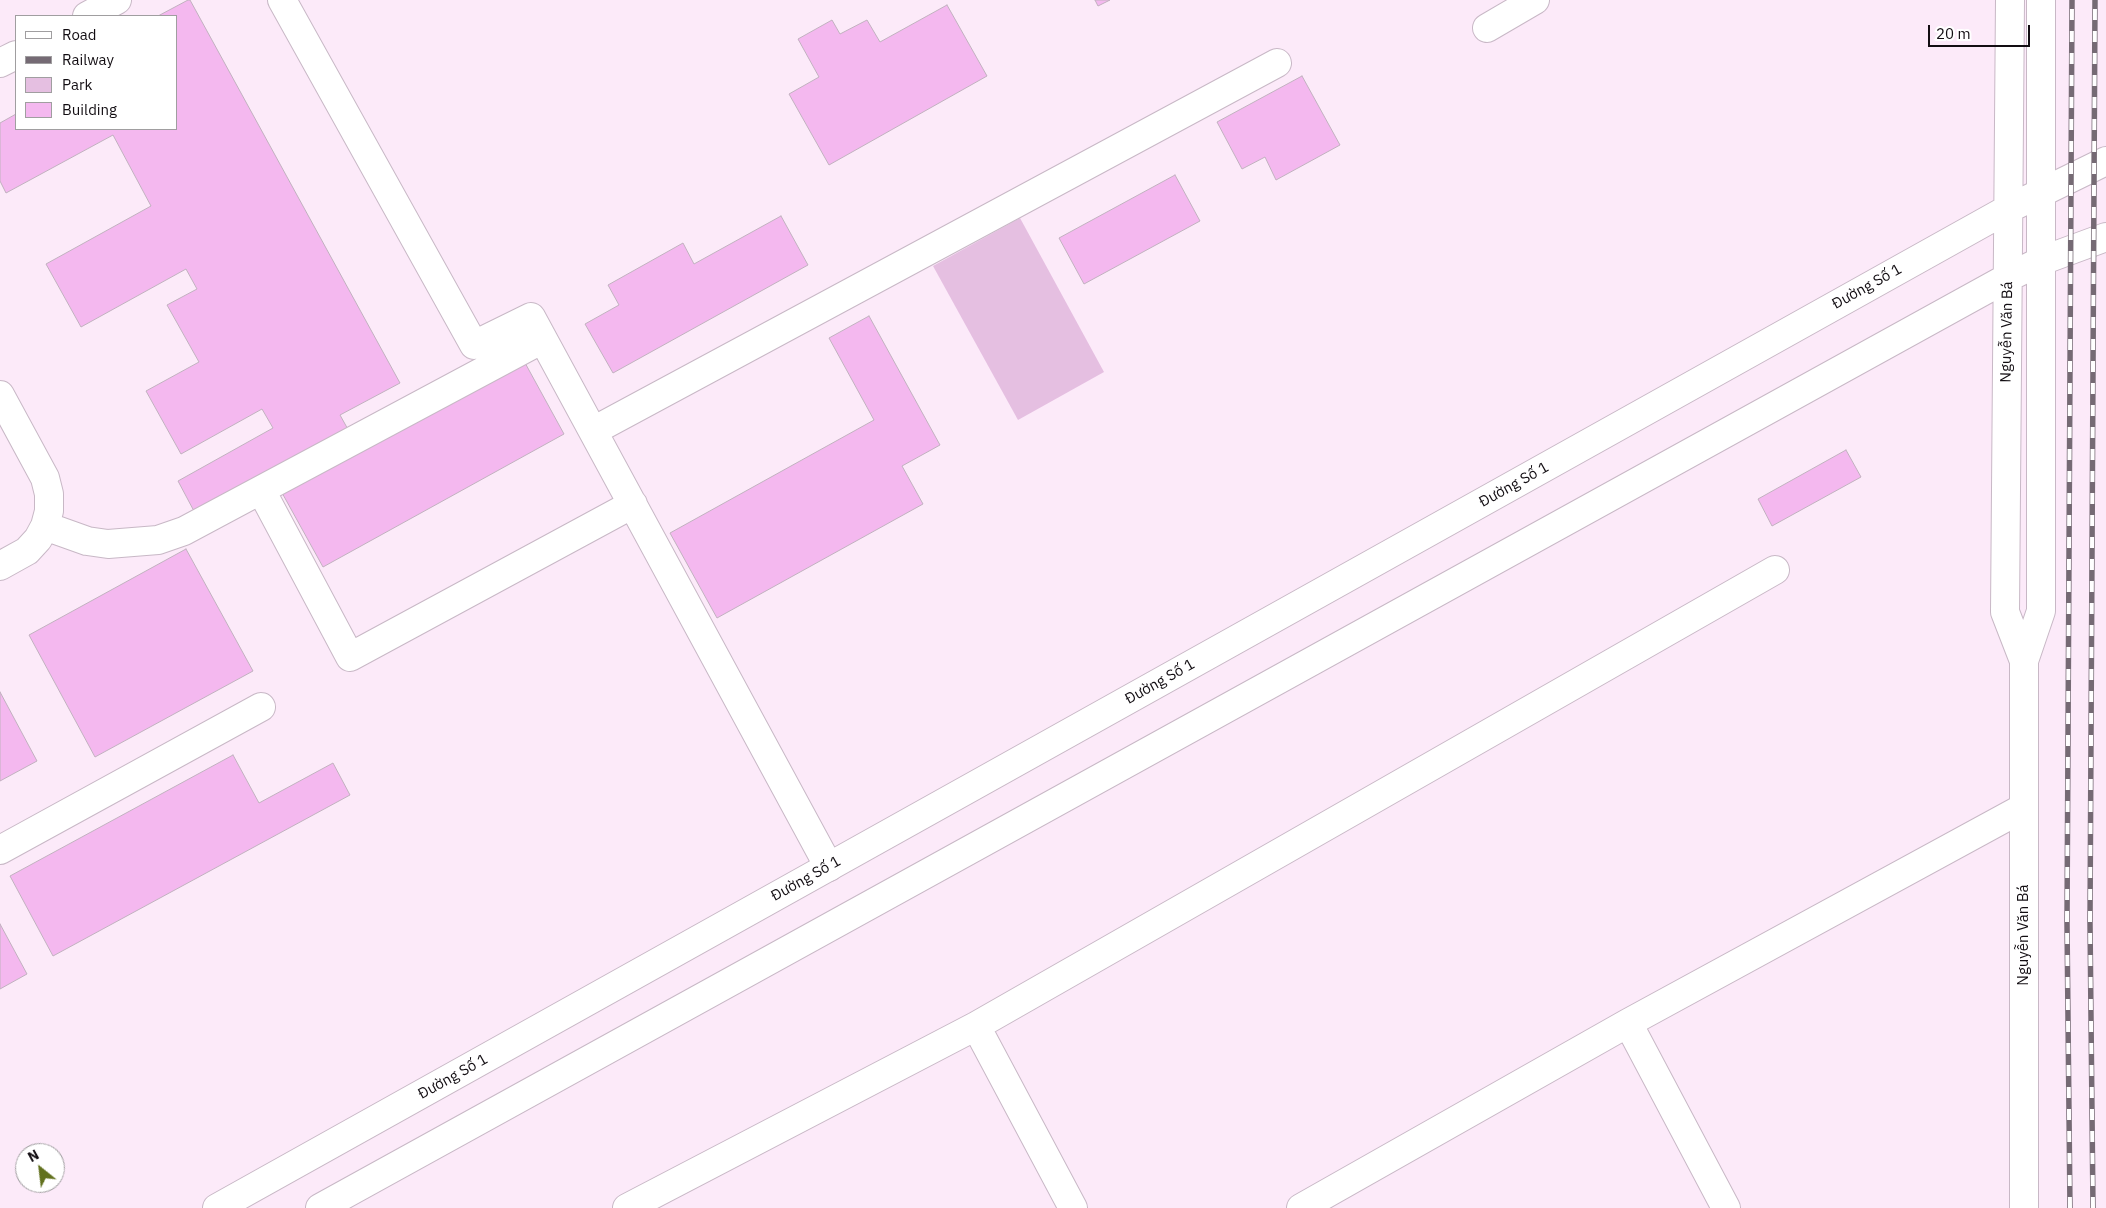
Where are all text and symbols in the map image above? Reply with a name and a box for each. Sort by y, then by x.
legend [15,15,178,130]
scale bar [1931,15,2034,47]
text: 20 m [1936,24,1971,43]
text: Road [62,25,97,44]
text: Railway [62,50,114,69]
text: Park [62,75,92,94]
text: Building [62,100,117,119]
street label: Đường Số 1 [1829,261,1905,313]
street label: Nguyễn Văn Bá [1997,281,2017,383]
street label: Đường Số 1 [1476,459,1552,511]
street label: Đường Số 1 [1122,656,1198,708]
street label: Đường Số 1 [768,853,844,905]
street label: Nguyễn Văn Bá [2015,884,2033,986]
street label: Đường Số 1 [415,1051,491,1103]
north arrow [15,1143,65,1193]
text: N [24,1145,42,1166]

